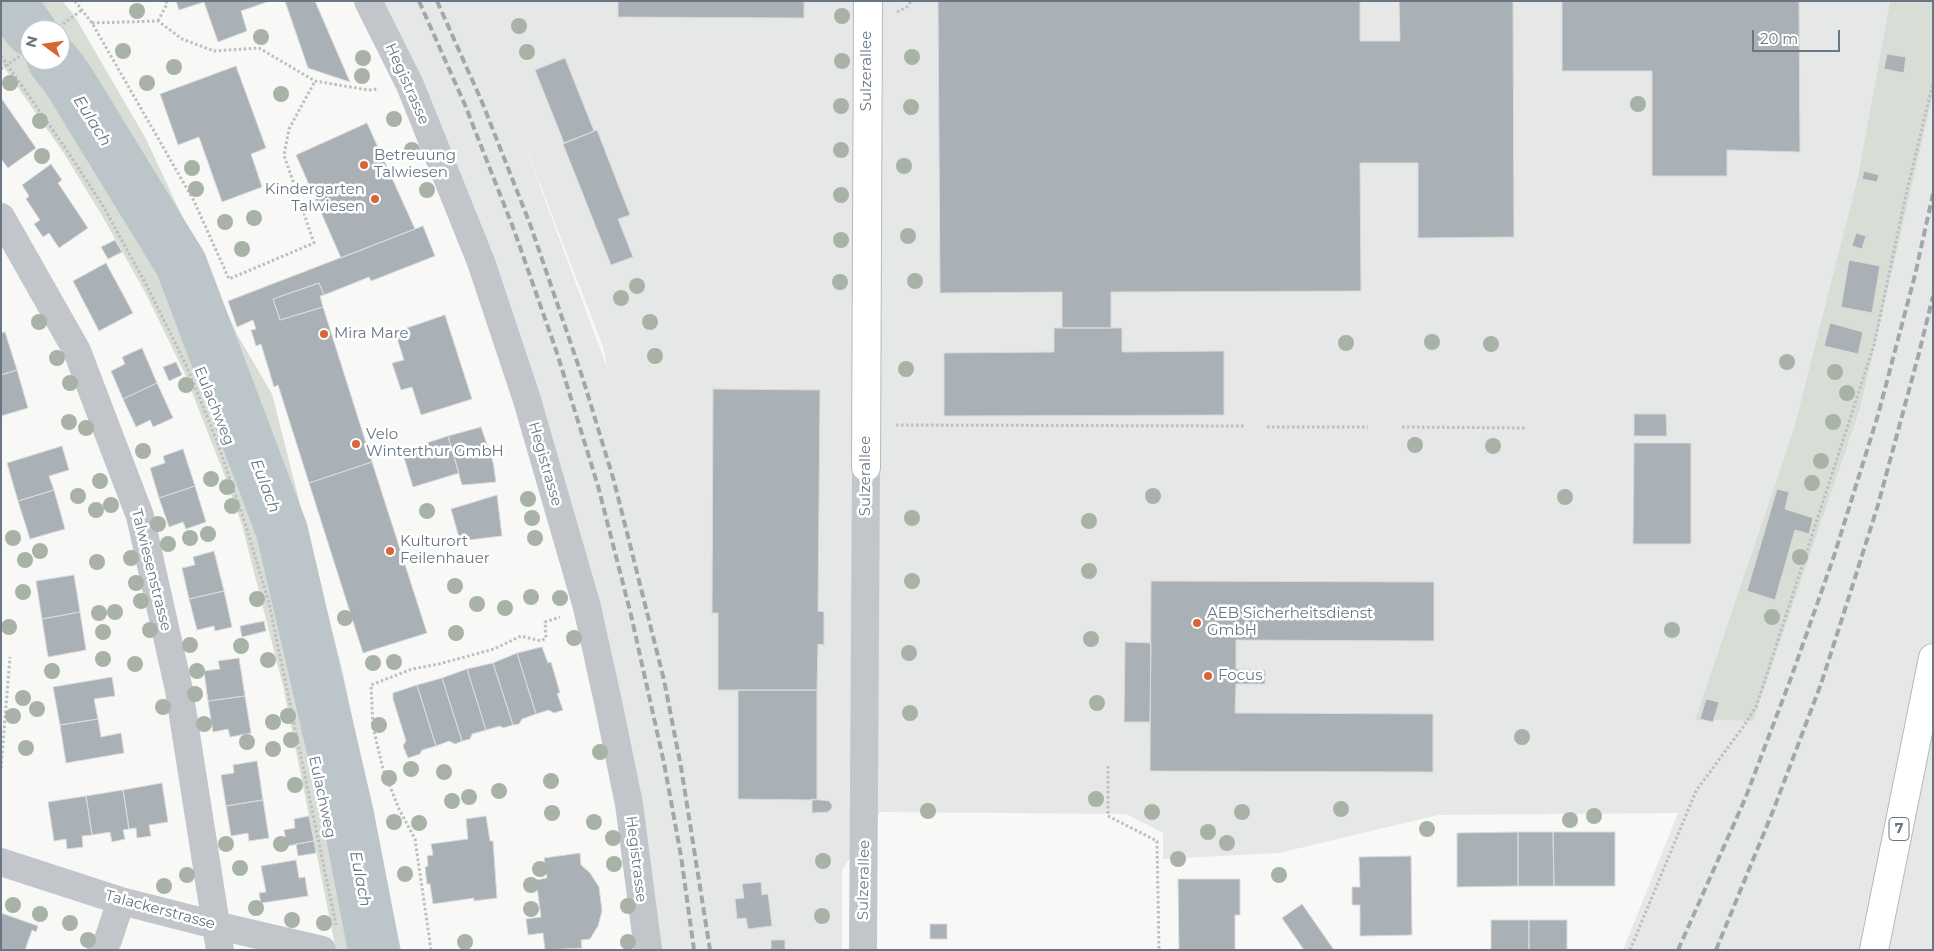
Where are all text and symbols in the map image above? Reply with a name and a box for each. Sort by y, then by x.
north arrow [20,20,70,70]
scale bar [1754,20,1842,52]
text: 20 m [1760,29,1798,48]
street label: Sulzerallee [858,31,876,111]
text: N [21,34,42,49]
street label: Hegistrasse [381,41,433,127]
water label: Eulach [69,92,115,150]
place label: Betreuung Talwiesen [374,147,456,182]
marker: Betreuung Talwiesen [358,159,370,171]
place label: Kindergarten Talwiesen [265,181,365,216]
marker: Kindergarten Talwiesen [369,193,381,205]
place label: Mira Mare [334,325,409,343]
marker: Mira Mare [318,328,330,340]
street label: Eulachweg [190,364,238,448]
street label: Hegistrasse [524,420,566,508]
place label: Velo Winterthur GmbH [366,426,504,461]
street label: Sulzerallee [857,436,875,516]
marker: Velo Winterthur GmbH [350,438,362,450]
water label: Eulach [246,456,284,516]
street label: Talwiesenstrasse [127,507,175,633]
place label: Kulturort Feilenhauer [400,533,490,568]
marker: Kulturort Feilenhauer [384,545,396,557]
place label: AEB Sicherheitsdienst GmbH [1207,605,1373,640]
marker: AEB Sicherheitsdienst GmbH [1191,617,1203,629]
place label: Focus [1218,667,1262,685]
marker: Focus [1202,670,1214,682]
street label: Eulachweg [305,754,339,840]
street label: Hegistrasse [622,815,650,903]
road number: 7 [1889,818,1909,841]
street label: Sulzerallee [854,840,874,920]
water label: Eulach [345,850,375,908]
street label: Talackerstrasse [103,887,217,933]

